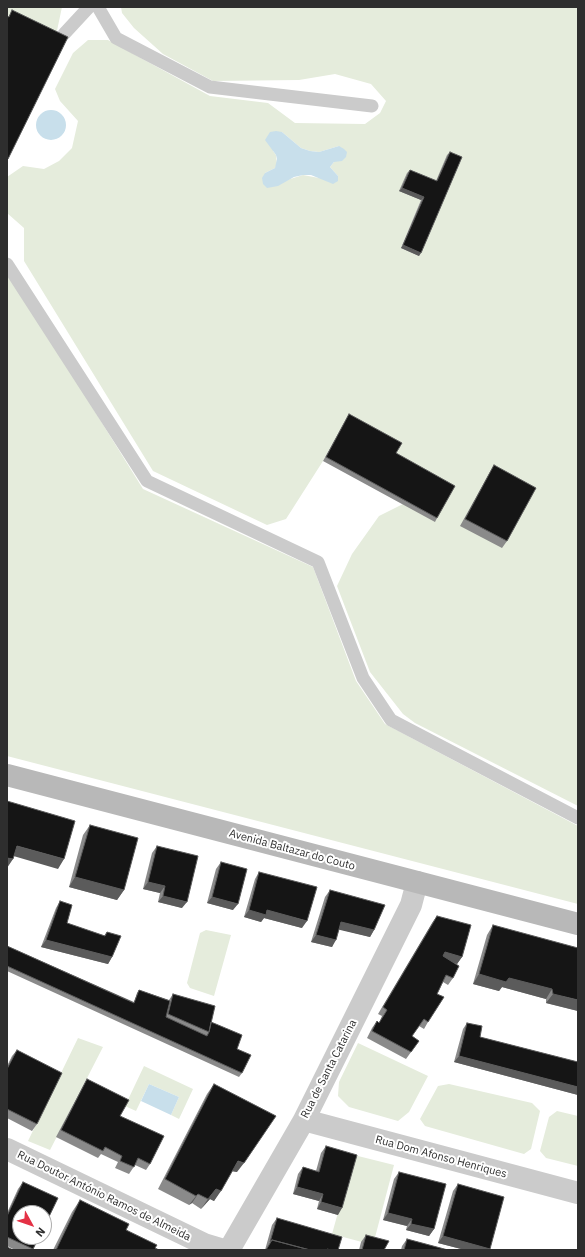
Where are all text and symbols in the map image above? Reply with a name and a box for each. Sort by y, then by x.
street label: Avenida Baltazar do Couto [228,827,356,873]
street label: Rua de Santa Catarina [298,1017,360,1121]
street label: Rua Dom Afonso Henriques [374,1133,508,1181]
street label: Rua Doutor António Ramos de Almeida [15,1148,193,1244]
north arrow [12,1205,52,1245]
text: N [33,1225,48,1240]

